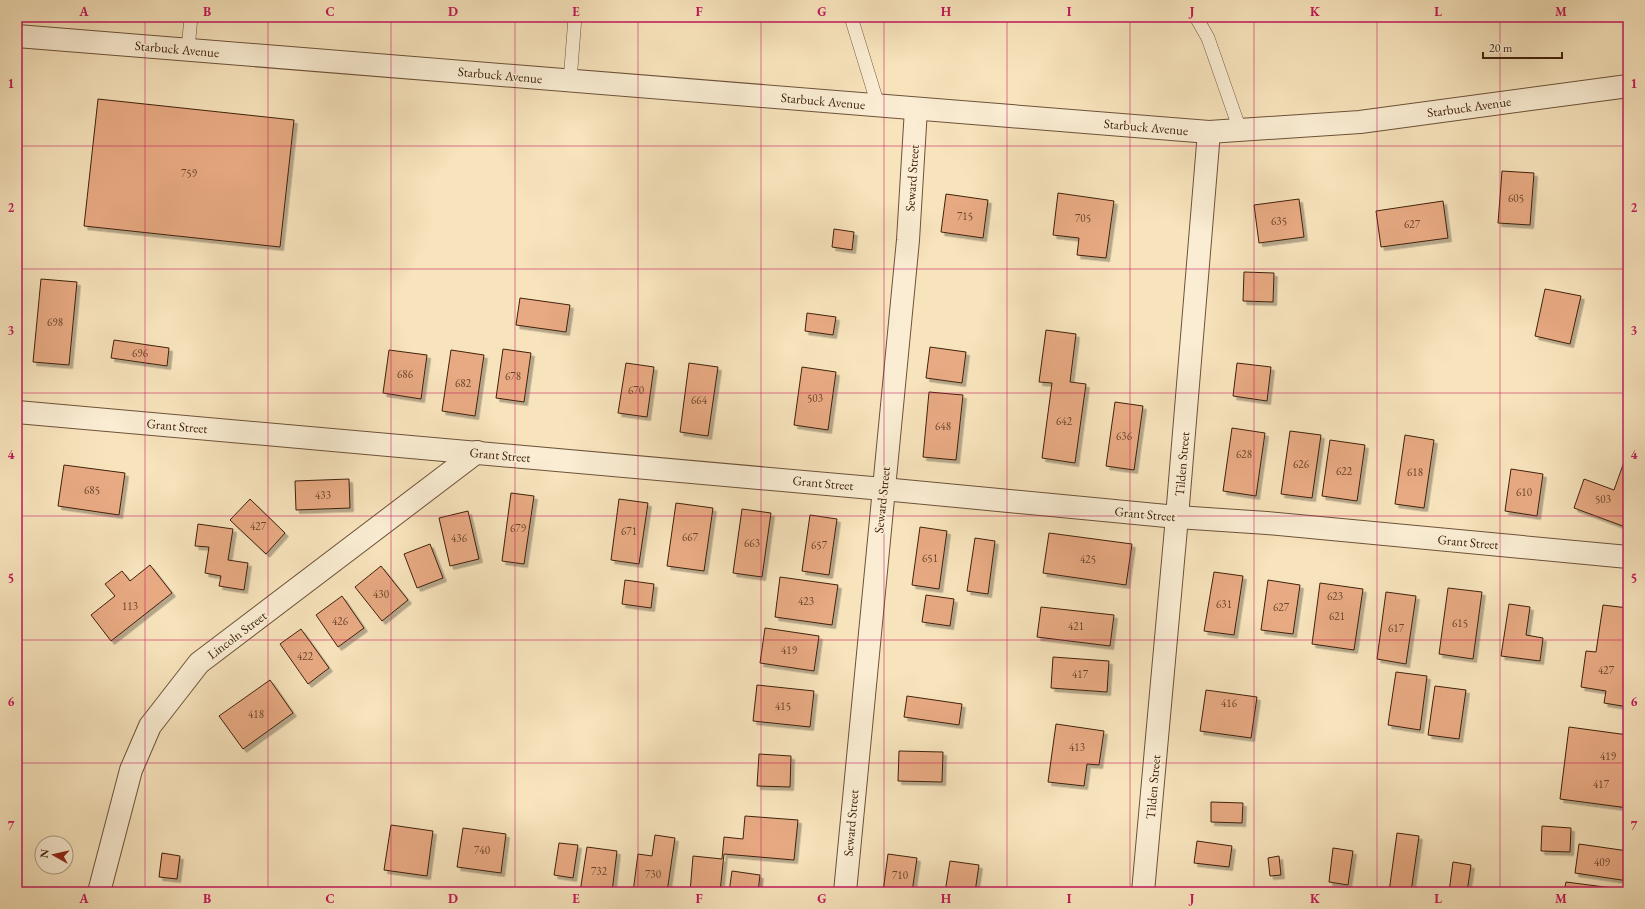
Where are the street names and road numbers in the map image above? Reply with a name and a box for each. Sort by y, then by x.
street label: Starbuck Avenue [134,37,220,61]
street label: Starbuck Avenue [457,63,543,87]
street label: Starbuck Avenue [780,89,866,113]
street label: Starbuck Avenue [1426,93,1512,121]
street label: Starbuck Avenue [1103,115,1189,139]
street label: Seward Street [901,144,923,212]
street label: Grant Street [146,415,208,437]
street label: Tilden Street [1171,431,1193,497]
street label: Grant Street [469,444,531,466]
street label: Seward Street [870,466,894,534]
street label: Grant Street [792,472,854,494]
street label: Grant Street [1114,503,1176,525]
street label: Grant Street [1437,531,1499,553]
street label: Lincoln Street [204,607,270,663]
street label: Tilden Street [1142,754,1164,820]
street label: Seward Street [840,789,862,857]

